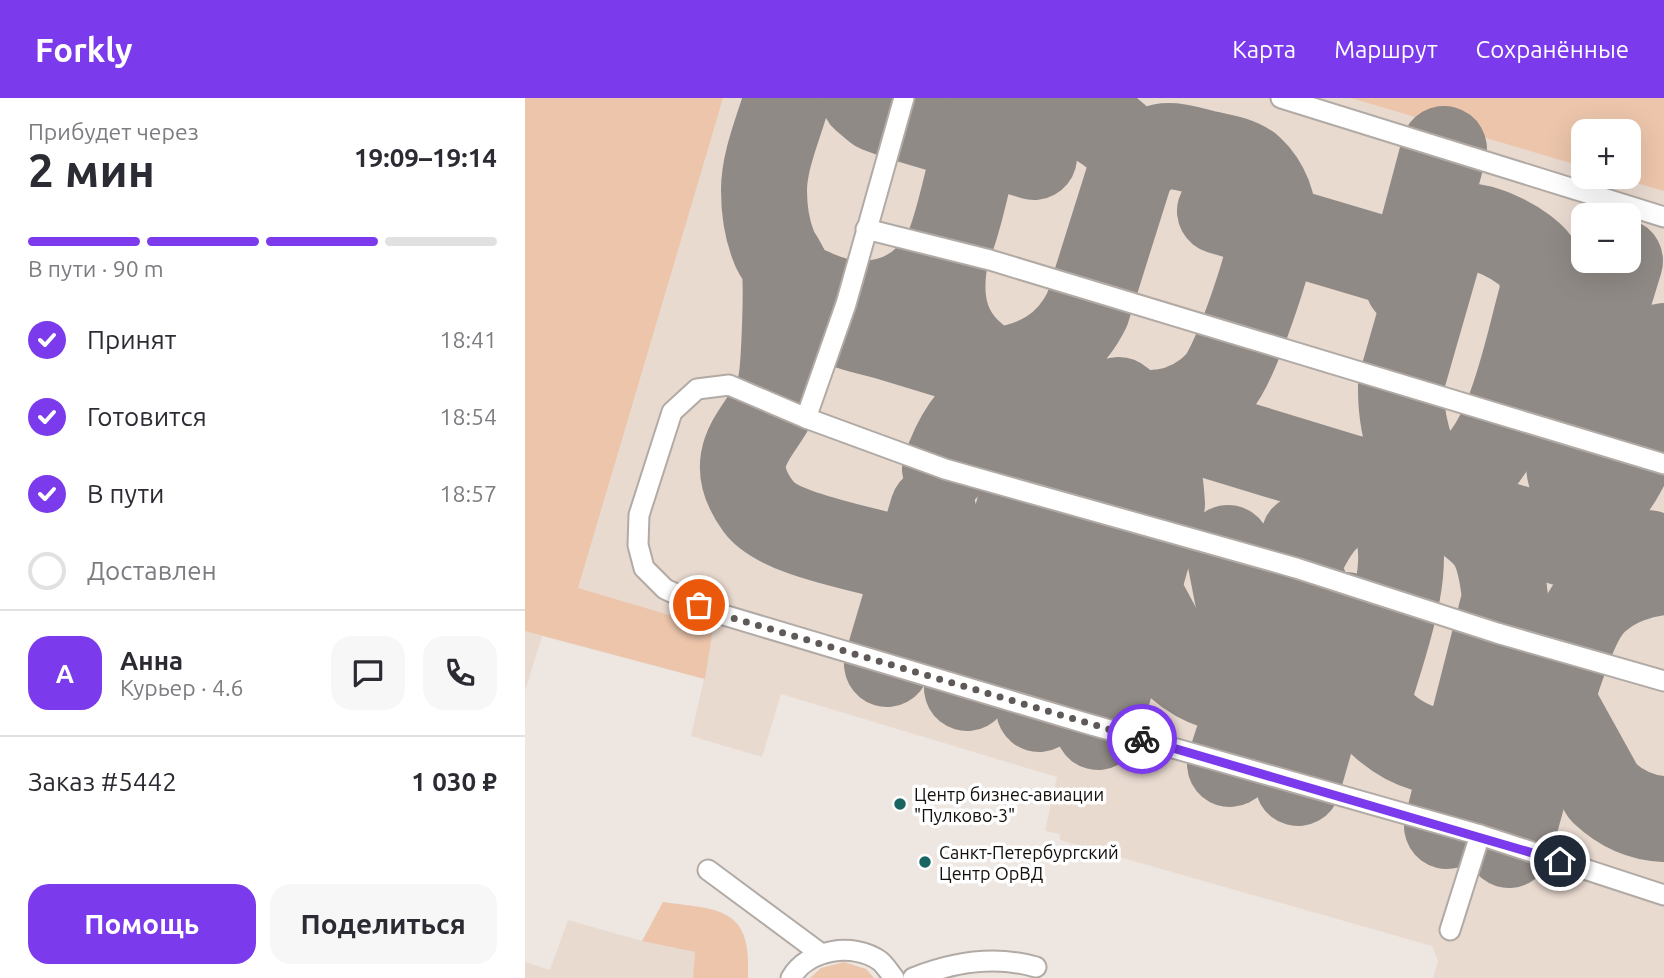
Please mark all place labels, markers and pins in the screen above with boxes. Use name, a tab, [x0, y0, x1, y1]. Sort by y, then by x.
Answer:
pin	[669, 575, 729, 635]
place label: Центр бизнес-авиации "Пулково-3"	[914, 784, 1104, 825]
marker: Центр бизнес-авиации "Пулково-3"	[892, 796, 908, 812]
pin	[1530, 831, 1590, 891]
place label: Санкт-Петербургский Центр ОрВД	[939, 842, 1119, 883]
marker: Санкт-Петербургский Центр ОрВД	[917, 854, 933, 870]

